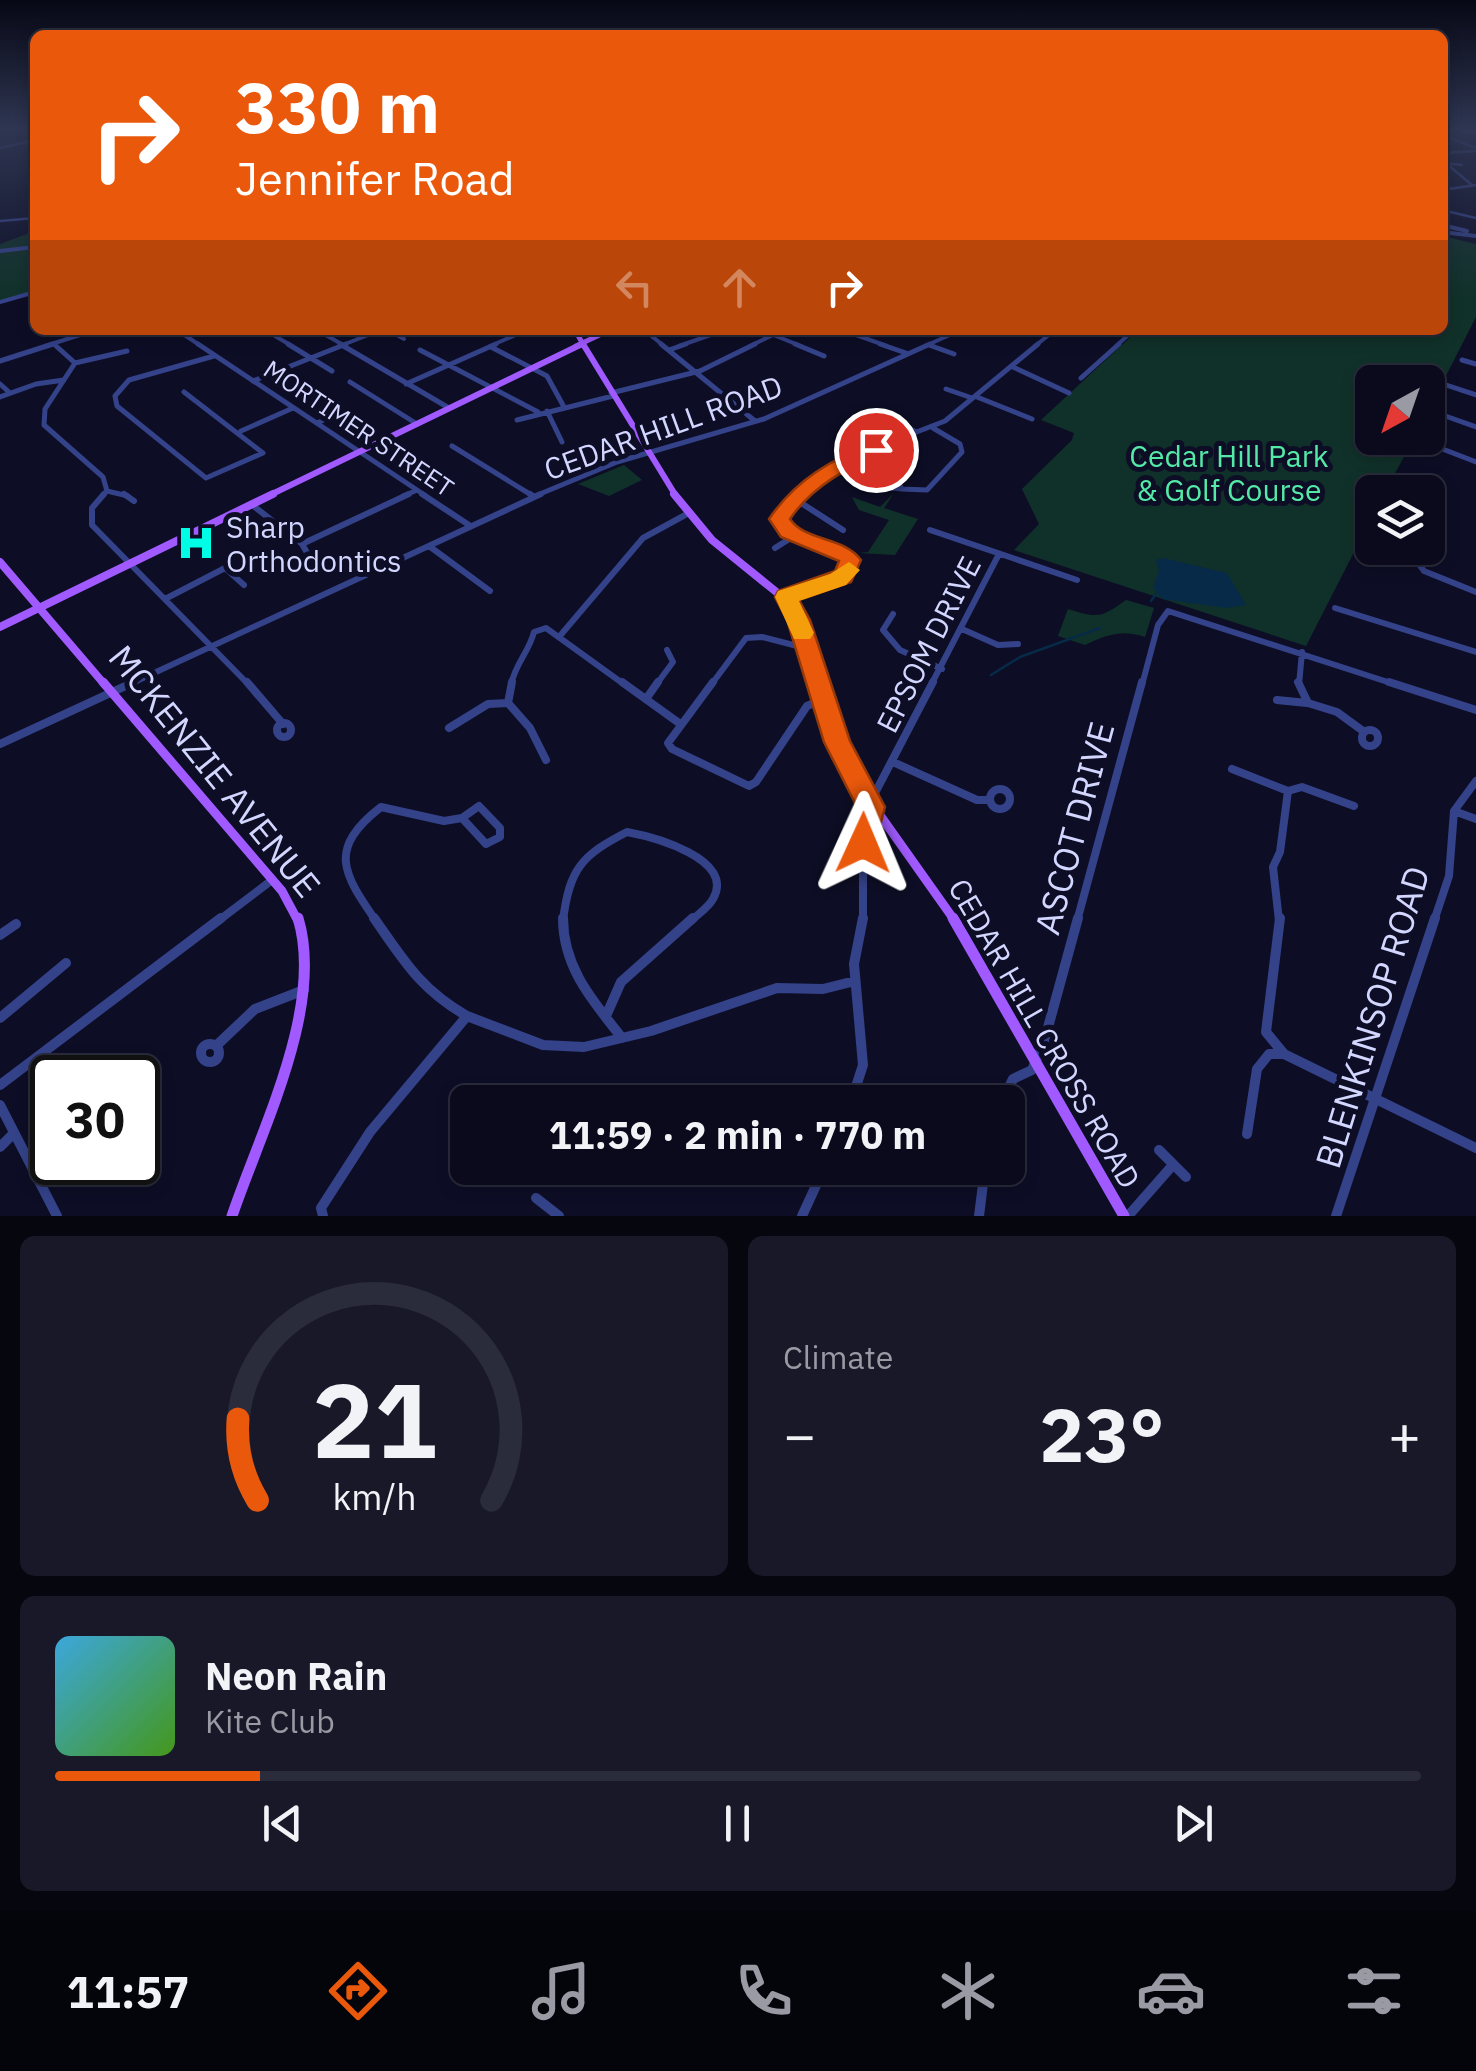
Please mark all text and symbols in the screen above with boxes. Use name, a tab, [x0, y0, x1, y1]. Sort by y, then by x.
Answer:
text: 330 m	[235, 61, 440, 152]
icon: right	[70, 70, 200, 200]
text: Jennifer Road	[235, 149, 515, 207]
icon: left	[607, 260, 662, 315]
icon: ahead	[712, 260, 767, 315]
icon: right	[817, 260, 872, 315]
street label: MORTIMER STREET	[258, 352, 460, 504]
north arrow	[1355, 365, 1445, 455]
map controls	[1355, 365, 1445, 565]
street label: CEDAR HILL ROAD	[538, 366, 788, 488]
pin	[834, 408, 919, 493]
icon: arrive	[849, 423, 904, 478]
park label: Cedar Hill Park & Golf Course	[1129, 436, 1329, 509]
button: layers	[1355, 475, 1445, 565]
place label: Sharp Orthodontics	[226, 507, 402, 580]
hospital icon: Sharp Orthodontics	[175, 522, 217, 564]
street label: EPSOM DRIVE	[867, 549, 989, 739]
street label: MCKENZIE AVENUE	[99, 635, 331, 907]
street label: ASCOT DRIVE	[1024, 717, 1124, 939]
position arrow	[811, 791, 915, 895]
street label: BLENKINSOP ROAD	[1304, 860, 1440, 1174]
street label: CEDAR HILL CROSS ROAD	[940, 871, 1150, 1195]
speed limit sign: 30	[30, 1055, 160, 1185]
text: 11:59 · 2 min · 770 m	[549, 1110, 926, 1159]
text: Climate	[783, 1336, 893, 1378]
text: 21	[312, 1351, 436, 1487]
text: 23°	[1039, 1385, 1165, 1483]
text: −	[783, 1399, 816, 1470]
text: +	[1388, 1399, 1421, 1470]
text: km/h	[332, 1473, 416, 1520]
text: Neon Rain	[205, 1651, 387, 1700]
text: Kite Club	[205, 1700, 335, 1742]
icon: previous	[255, 1796, 310, 1851]
icon: pause	[710, 1796, 765, 1851]
icon: next	[1166, 1796, 1221, 1851]
icon: directions	[323, 1956, 393, 2026]
icon: music	[526, 1956, 596, 2026]
icon: phone	[729, 1956, 799, 2026]
icon: climate	[933, 1956, 1003, 2026]
icon: car	[1136, 1956, 1206, 2026]
icon: filters	[1339, 1956, 1409, 2026]
text: 11:57	[67, 1962, 190, 2020]

